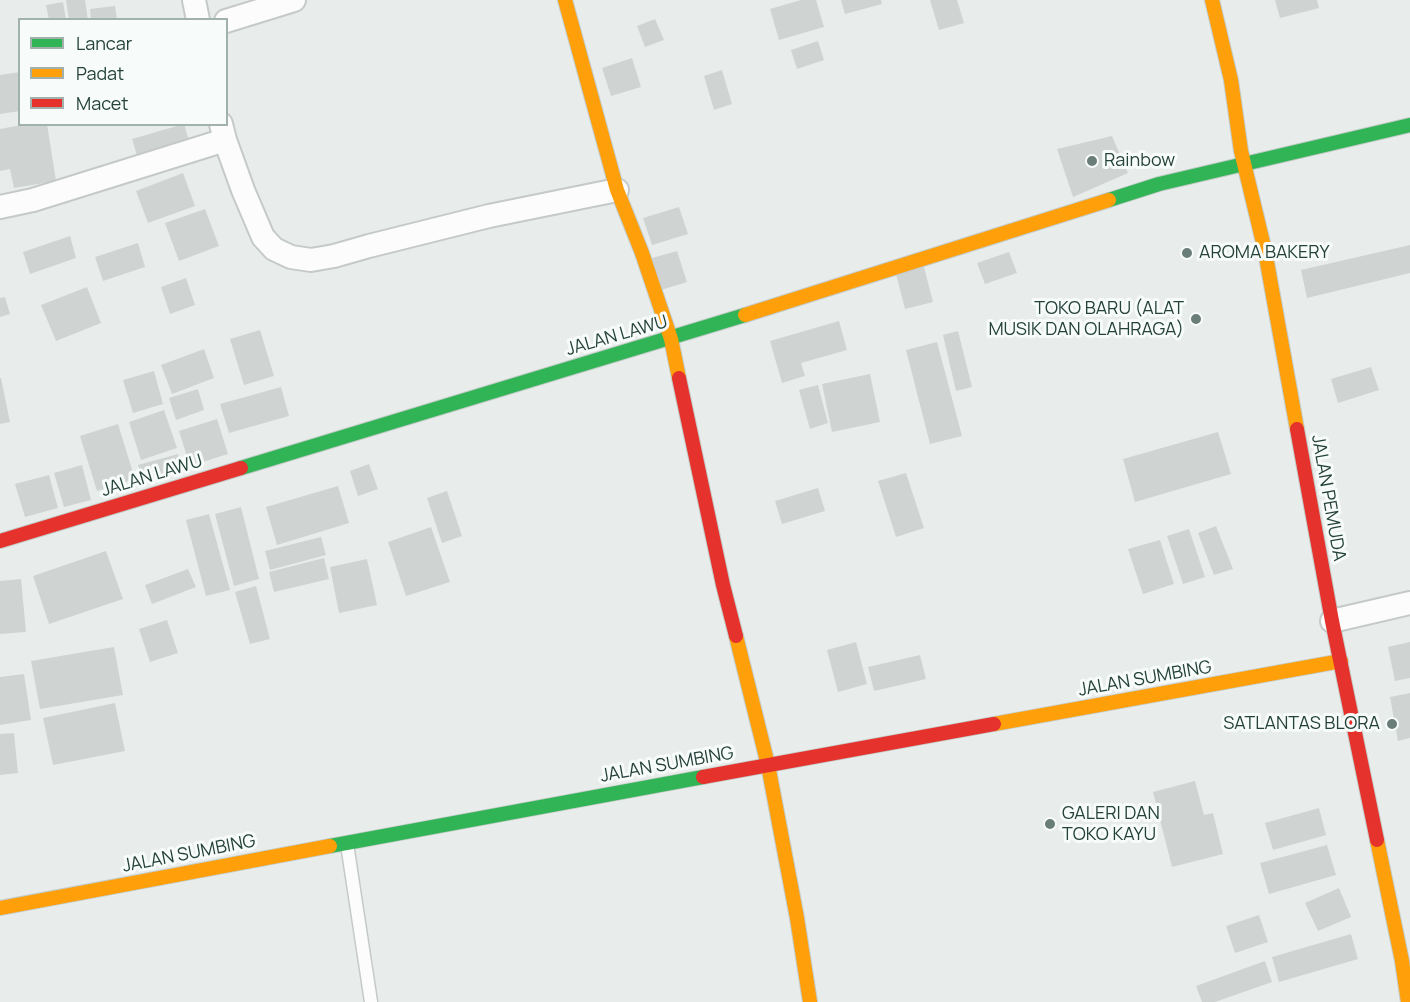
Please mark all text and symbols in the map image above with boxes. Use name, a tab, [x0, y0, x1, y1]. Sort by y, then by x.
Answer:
legend	[18, 18, 228, 126]
text: Lancar	[76, 31, 132, 55]
text: Padat	[76, 61, 124, 85]
text: Macet	[76, 91, 129, 115]
place label: Rainbow	[1104, 150, 1175, 172]
marker: Rainbow	[1085, 154, 1099, 168]
place label: AROMA BAKERY	[1199, 242, 1329, 264]
marker: AROMA BAKERY	[1180, 246, 1194, 260]
place label: TOKO BARU (ALAT MUSIK DAN OLAHRAGA)	[988, 298, 1184, 340]
street label: JALAN LAWU	[564, 311, 670, 361]
marker: TOKO BARU (ALAT MUSIK DAN OLAHRAGA)	[1189, 312, 1203, 326]
street label: JALAN PEMUDA	[1306, 433, 1350, 563]
street label: JALAN LAWU	[99, 450, 205, 502]
street label: JALAN SUMBING	[1077, 657, 1213, 701]
place label: SATLANTAS BLORA	[1223, 713, 1380, 735]
marker: SATLANTAS BLORA	[1385, 717, 1399, 731]
street label: JALAN SUMBING	[599, 743, 735, 787]
place label: GALERI DAN TOKO KAYU	[1062, 803, 1160, 846]
marker: GALERI DAN TOKO KAYU	[1043, 817, 1057, 831]
street label: JALAN SUMBING	[121, 831, 257, 877]

